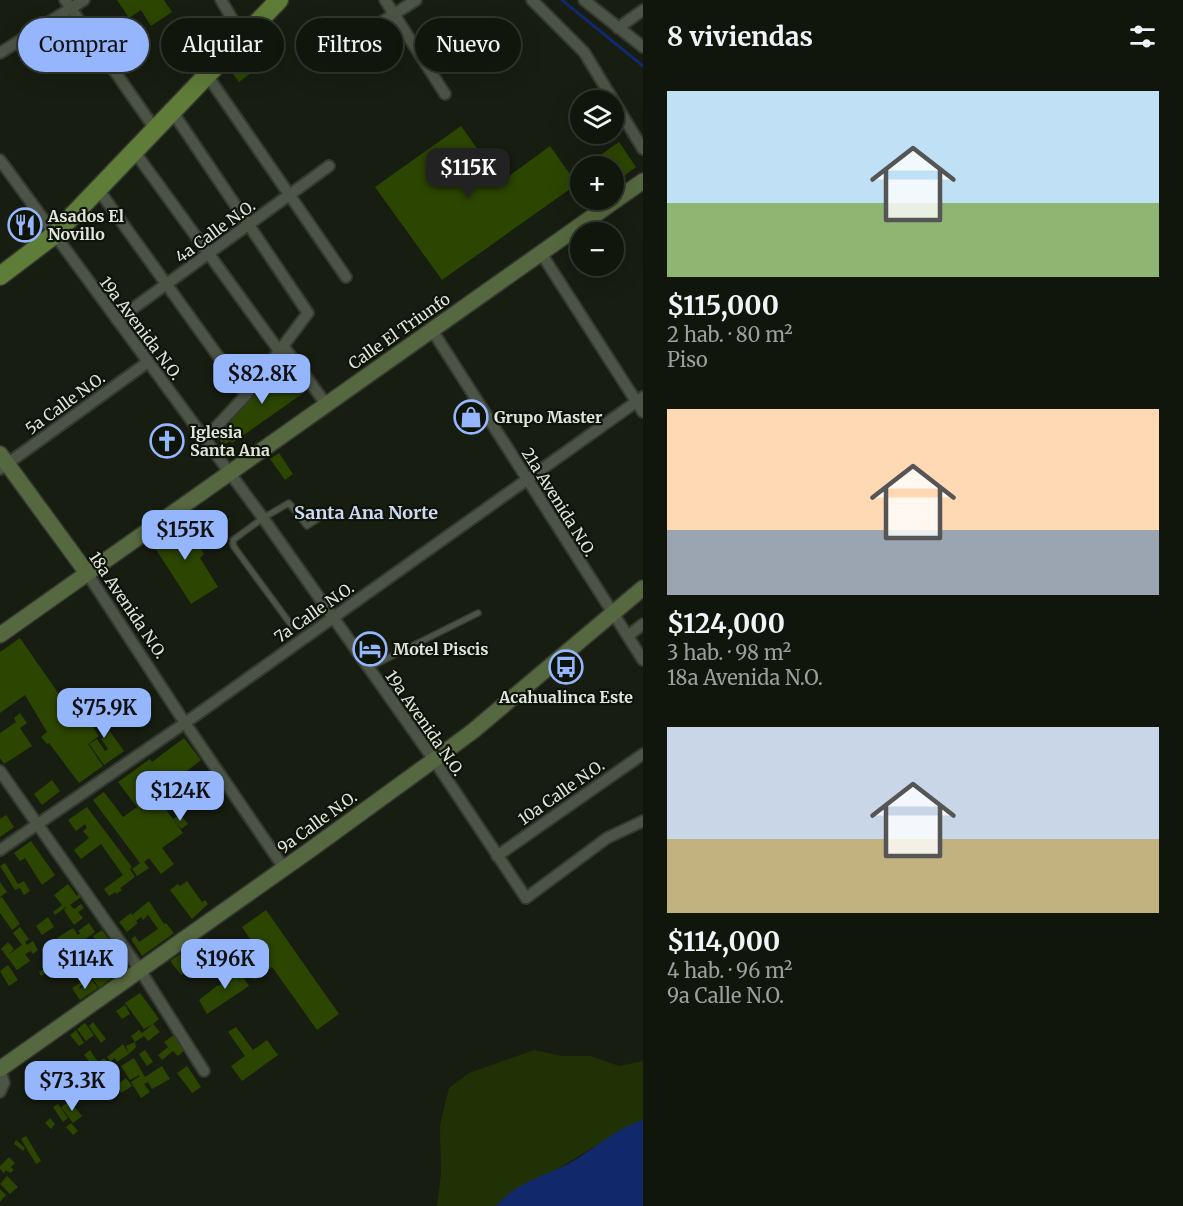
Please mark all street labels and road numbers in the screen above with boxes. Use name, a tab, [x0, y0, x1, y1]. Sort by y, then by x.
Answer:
street label: 4a Calle N.O.	[171, 195, 259, 267]
street label: 19a Avenida N.O.	[96, 272, 186, 384]
street label: Calle El Triunfo	[344, 289, 454, 373]
street label: 5a Calle N.O.	[21, 368, 109, 438]
street label: 21a Avenida N.O.	[518, 444, 600, 560]
street label: 18a Avenida N.O.	[85, 548, 171, 662]
street label: 7a Calle N.O.	[270, 577, 358, 647]
street label: 19a Avenida N.O.	[381, 666, 469, 780]
street label: 10a Calle N.O.	[514, 755, 608, 829]
street label: 9a Calle N.O.	[273, 786, 361, 858]

